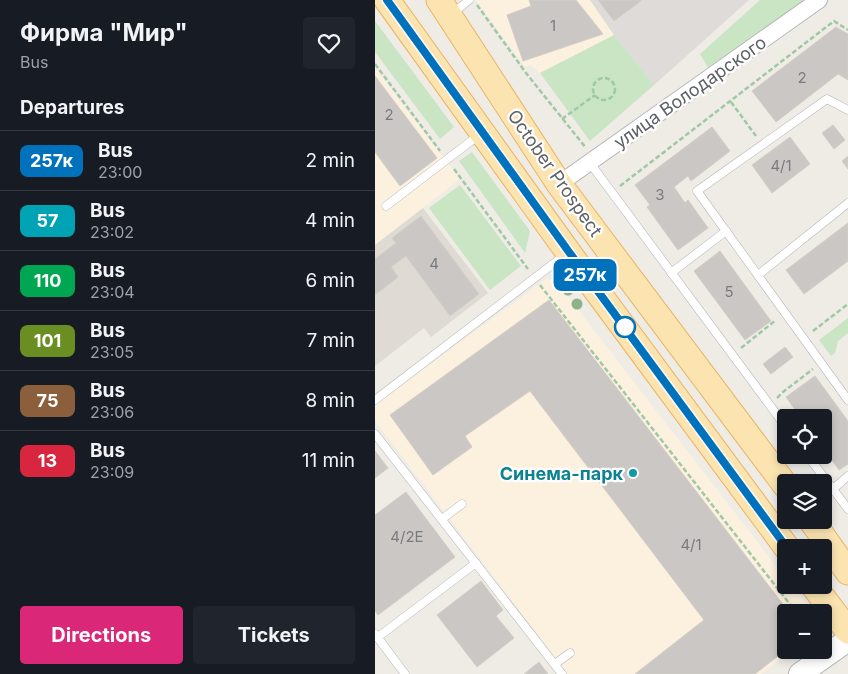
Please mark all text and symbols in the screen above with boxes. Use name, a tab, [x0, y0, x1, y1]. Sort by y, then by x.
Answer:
house number: 1	[550, 16, 556, 35]
button: heart	[303, 17, 355, 69]
text: Фирма "Мир"	[20, 18, 188, 47]
street label: улица Володарского	[610, 31, 770, 153]
text: Bus	[20, 52, 48, 72]
house number: 2	[797, 68, 807, 87]
text: Departures	[20, 96, 124, 119]
house number: 2	[384, 105, 394, 124]
street label: October Prospect	[503, 106, 607, 240]
text: Bus	[98, 139, 133, 162]
text: 2 min	[306, 149, 355, 172]
text: 257к	[30, 150, 73, 171]
house number: 4/1	[770, 156, 792, 175]
text: 23:00	[98, 162, 142, 182]
house number: 3	[655, 185, 665, 204]
text: Bus	[90, 199, 125, 222]
text: 4 min	[305, 209, 355, 232]
text: 57	[37, 210, 58, 231]
text: 23:02	[90, 222, 134, 242]
house number: 4	[429, 254, 439, 273]
text: Bus	[90, 259, 125, 282]
line badge: 257к	[550, 259, 620, 291]
text: 257к	[564, 264, 606, 285]
text: 6 min	[305, 269, 355, 292]
text: 110	[34, 270, 61, 291]
text: 23:04	[90, 282, 135, 302]
house number: 5	[724, 282, 734, 301]
unlabelled marker	[614, 316, 636, 338]
text: Bus	[90, 319, 125, 342]
text: 7 min	[306, 329, 355, 352]
text: 101	[34, 330, 61, 351]
text: 23:05	[90, 342, 134, 362]
text: Bus	[90, 379, 125, 402]
text: 8 min	[305, 389, 355, 412]
text: 75	[37, 390, 58, 411]
text: 23:06	[90, 402, 134, 422]
map controls	[777, 409, 832, 659]
button: locate	[777, 409, 832, 464]
text: Bus	[90, 439, 125, 462]
text: 11 min	[302, 449, 355, 472]
text: 13	[38, 450, 57, 471]
text: 23:09	[90, 462, 134, 482]
place label: Синема-парк	[500, 463, 623, 484]
marker: Синема-парк	[627, 467, 639, 479]
button: layers	[777, 474, 832, 529]
house number: 4/2Е	[390, 527, 424, 546]
house number: 4/1	[680, 535, 702, 554]
button: +	[777, 539, 832, 594]
button: −	[777, 604, 832, 659]
button: Directions	[20, 606, 183, 664]
button: Tickets	[193, 606, 355, 664]

